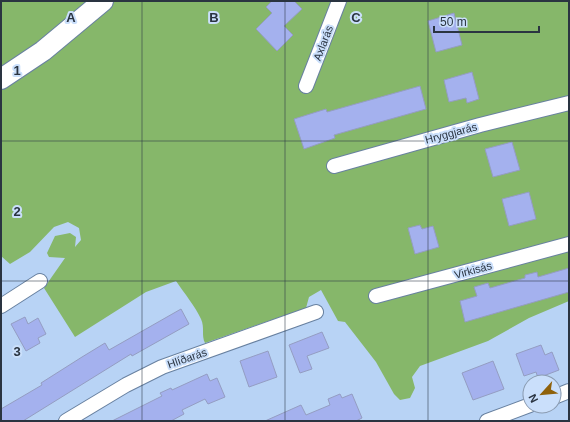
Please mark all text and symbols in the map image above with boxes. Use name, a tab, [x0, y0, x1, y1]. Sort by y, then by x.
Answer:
scale bar	[434, 8, 539, 34]
text: A	[66, 10, 76, 25]
text: B	[209, 10, 219, 25]
text: C	[351, 10, 361, 25]
text: 50 m	[440, 15, 467, 29]
street label: Axlarás	[311, 23, 335, 62]
text: 1	[13, 63, 21, 78]
street label: Hryggjarás	[424, 120, 479, 146]
text: 2	[13, 204, 21, 219]
street label: Virkisás	[453, 259, 494, 281]
text: 3	[13, 344, 21, 359]
street label: Hlíðarás	[166, 345, 209, 370]
north arrow	[522, 374, 562, 414]
text: N	[526, 392, 540, 405]

